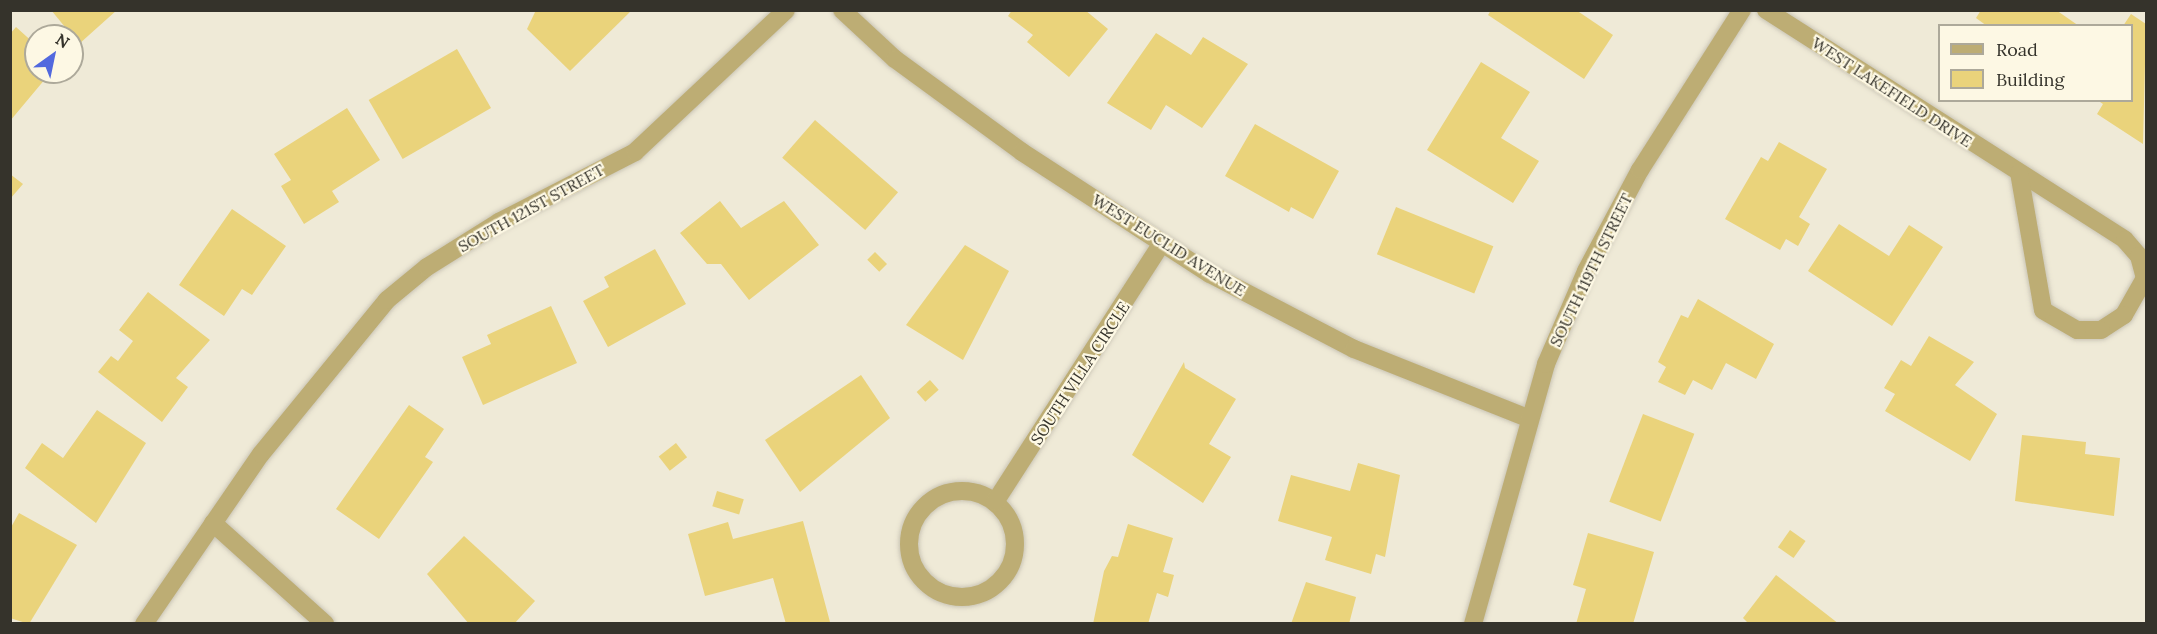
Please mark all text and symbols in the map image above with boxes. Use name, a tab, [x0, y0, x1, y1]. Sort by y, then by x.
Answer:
north arrow	[24, 24, 84, 84]
legend	[1938, 24, 2133, 102]
text: N	[52, 29, 73, 52]
street label: WEST LAKEFIELD DRIVE	[1808, 33, 1976, 151]
text: Road	[1996, 38, 2038, 61]
text: Building	[1996, 68, 2064, 91]
street label: SOUTH 121ST STREET	[455, 160, 607, 256]
street label: WEST EUCLID AVENUE	[1089, 190, 1249, 300]
street label: SOUTH 119TH STREET	[1546, 190, 1636, 350]
street label: SOUTH VILLA CIRCLE	[1027, 298, 1133, 448]

